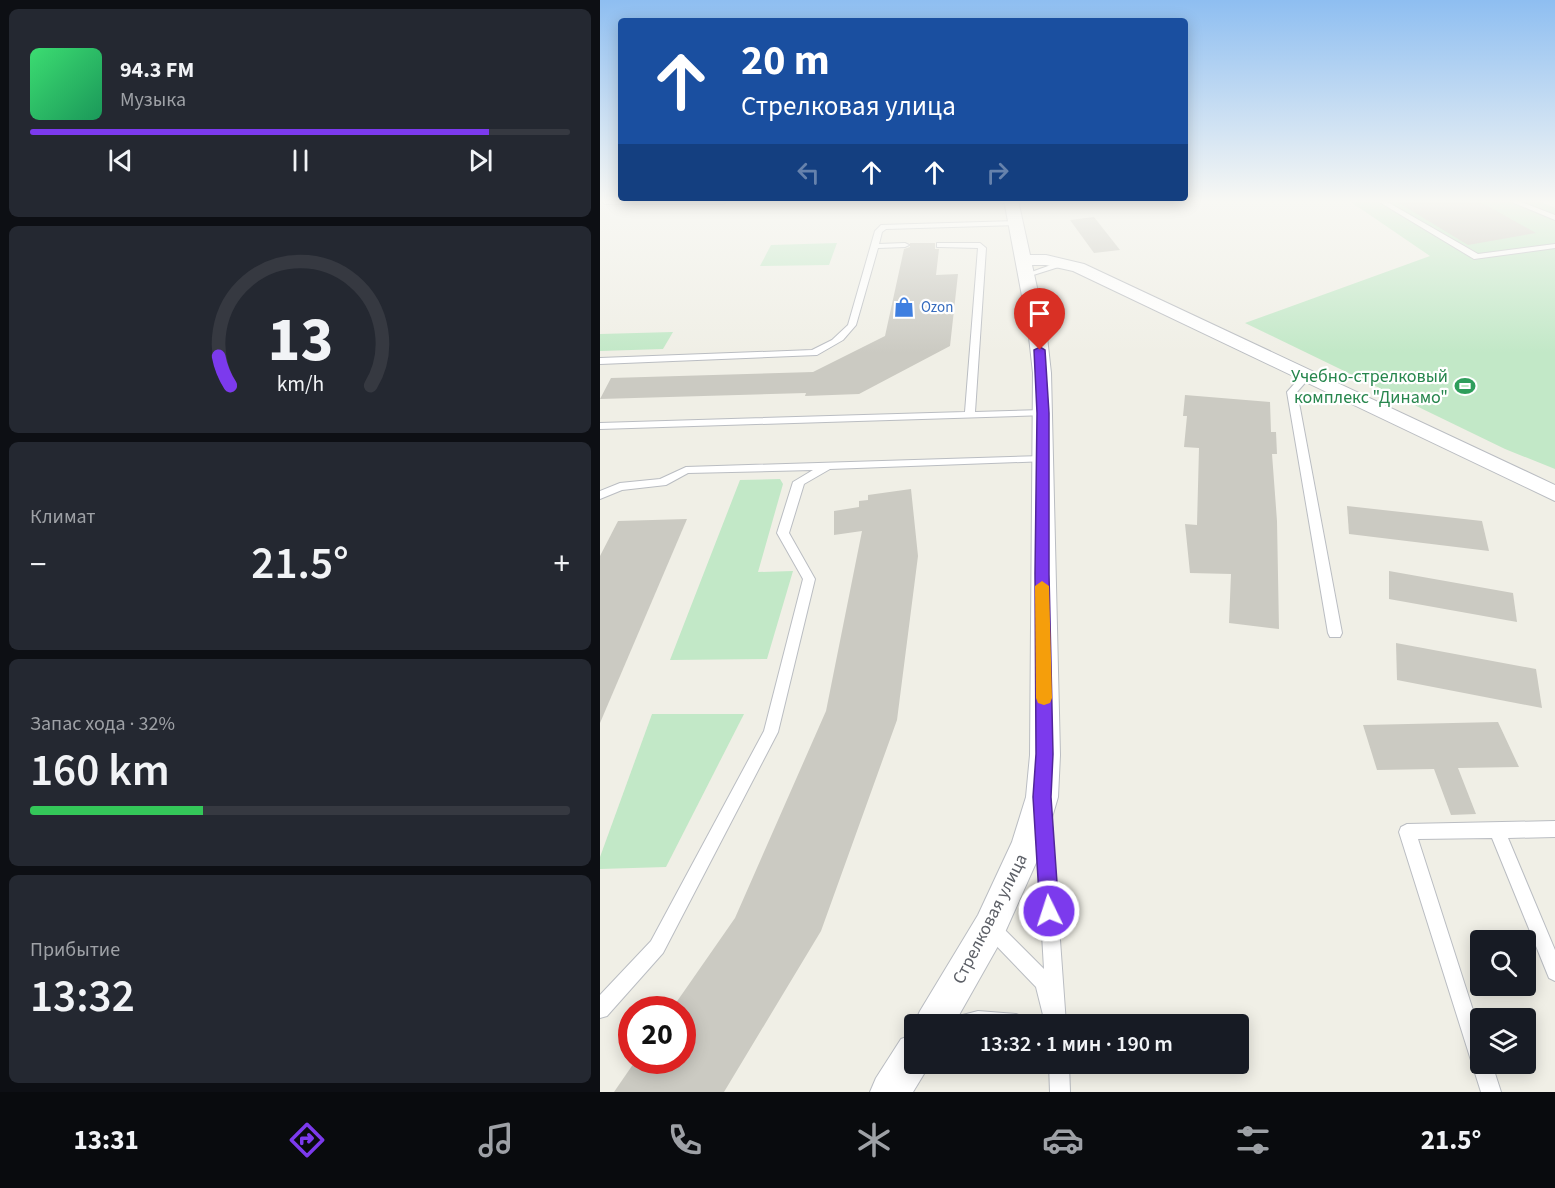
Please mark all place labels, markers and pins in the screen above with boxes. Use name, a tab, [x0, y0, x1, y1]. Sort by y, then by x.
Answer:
pin	[1014, 288, 1065, 350]
shop icon: Ozon	[892, 295, 916, 319]
place label: Ozon	[921, 297, 953, 318]
place label: Учебно-стрелковый комплекс "Динамо"	[1291, 364, 1448, 410]
sports icon: Учебно-стрелковый комплекс "Динамо"	[1453, 374, 1477, 398]

